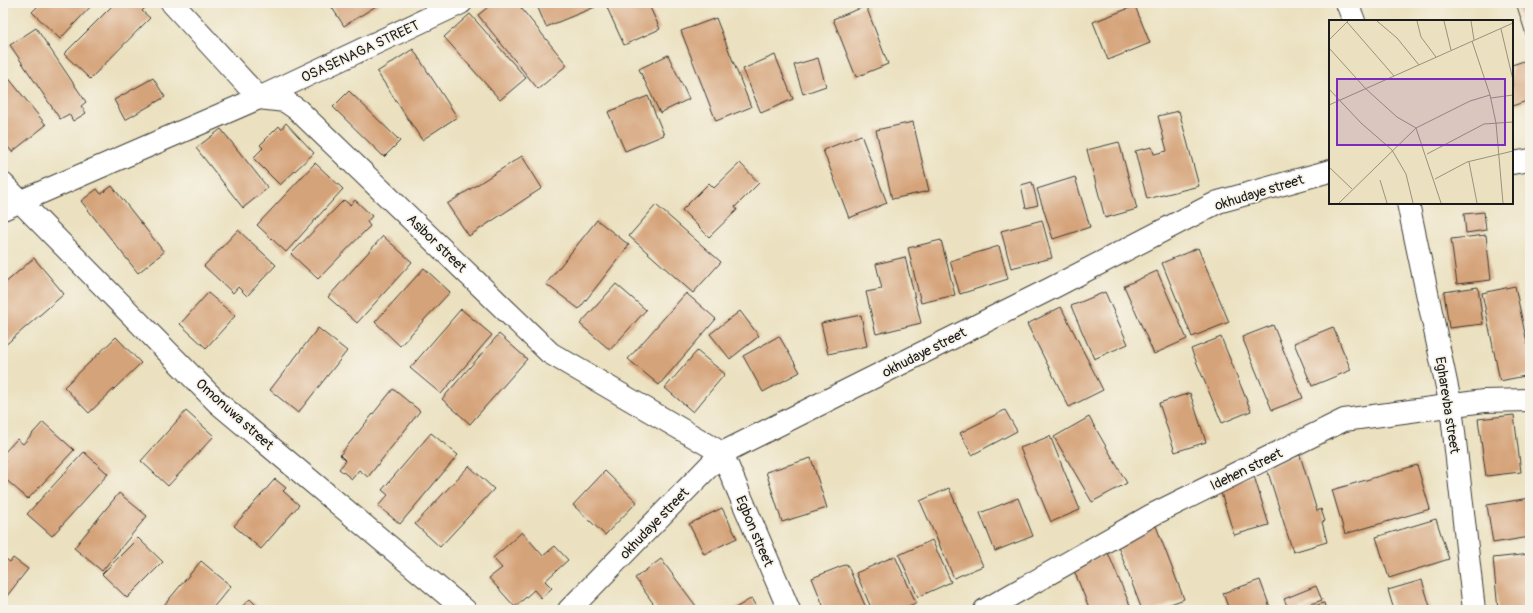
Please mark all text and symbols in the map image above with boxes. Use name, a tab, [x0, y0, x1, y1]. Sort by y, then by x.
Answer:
street label: OSASENAGA STREET	[299, 17, 422, 86]
inset map	[1329, 20, 1513, 204]
street label: okhudaye street	[1213, 171, 1306, 214]
street label: Asibor street	[403, 211, 470, 276]
street label: okhudaye street	[879, 324, 969, 381]
street label: Egharevba street	[1431, 355, 1464, 455]
street label: Omonuwa street	[192, 375, 277, 454]
street label: Idehen street	[1207, 445, 1285, 494]
street label: okhudaye street	[616, 484, 693, 562]
street label: Egbon street	[732, 493, 777, 570]

